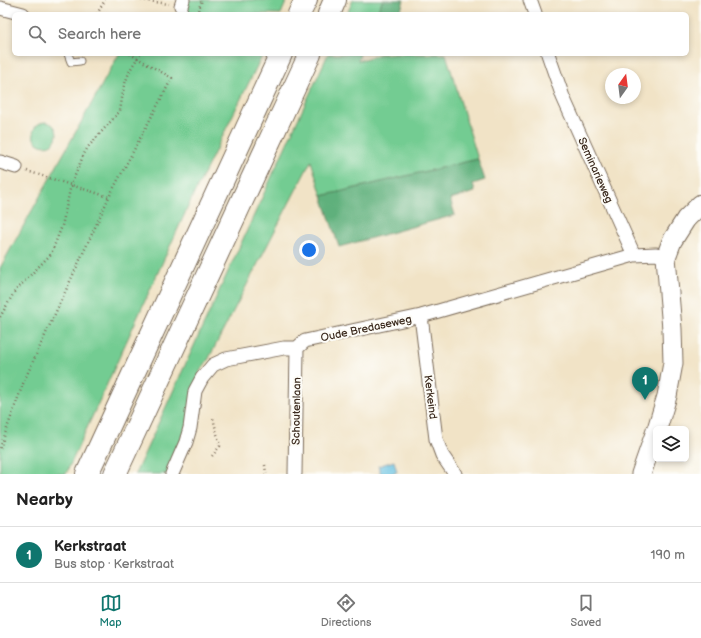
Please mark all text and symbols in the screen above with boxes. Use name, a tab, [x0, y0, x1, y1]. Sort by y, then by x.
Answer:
search box	[12, 12, 689, 56]
icon: search	[26, 23, 48, 45]
text: Search here	[58, 25, 141, 44]
north arrow	[605, 68, 641, 104]
street label: Seminarieweg	[575, 135, 616, 205]
your location	[299, 240, 319, 260]
street label: Oude Bredaseweg	[319, 312, 413, 344]
pin: 1	[632, 367, 658, 400]
street label: Kerkeind	[421, 374, 440, 420]
street label: Schoutenlaan	[289, 377, 304, 445]
map controls	[653, 426, 689, 462]
button: layers	[653, 426, 689, 462]
text: Nearby	[16, 490, 73, 510]
text: Kerkstraat	[54, 537, 126, 556]
text: 1	[26, 547, 32, 563]
text: 190 m	[651, 547, 685, 563]
text: Bus stop · Kerkstraat	[54, 556, 174, 572]
tab: Map	[100, 592, 122, 629]
tab: Directions	[321, 592, 371, 629]
tab: Saved	[571, 592, 601, 629]

